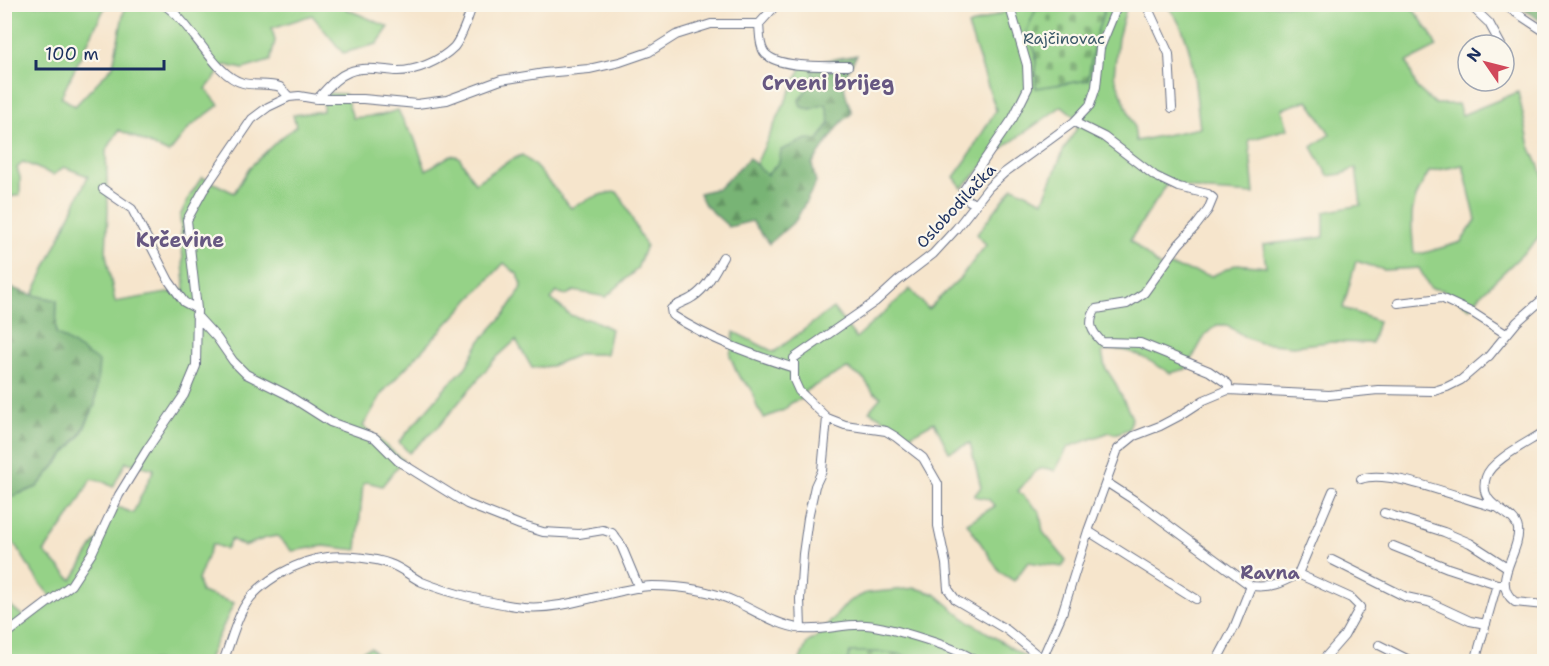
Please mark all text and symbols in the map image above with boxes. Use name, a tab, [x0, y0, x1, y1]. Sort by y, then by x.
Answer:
park label: Rajčinovac	[1023, 28, 1105, 49]
scale bar	[36, 33, 164, 71]
north arrow	[1456, 33, 1516, 93]
text: 100 m	[45, 42, 99, 66]
text: N	[1462, 43, 1486, 66]
district label: Crveni brijeg	[762, 70, 894, 96]
street label: Oslobodilačka	[912, 159, 1000, 253]
district label: Krčevine	[136, 227, 224, 253]
district label: Ravna	[1240, 561, 1300, 585]

